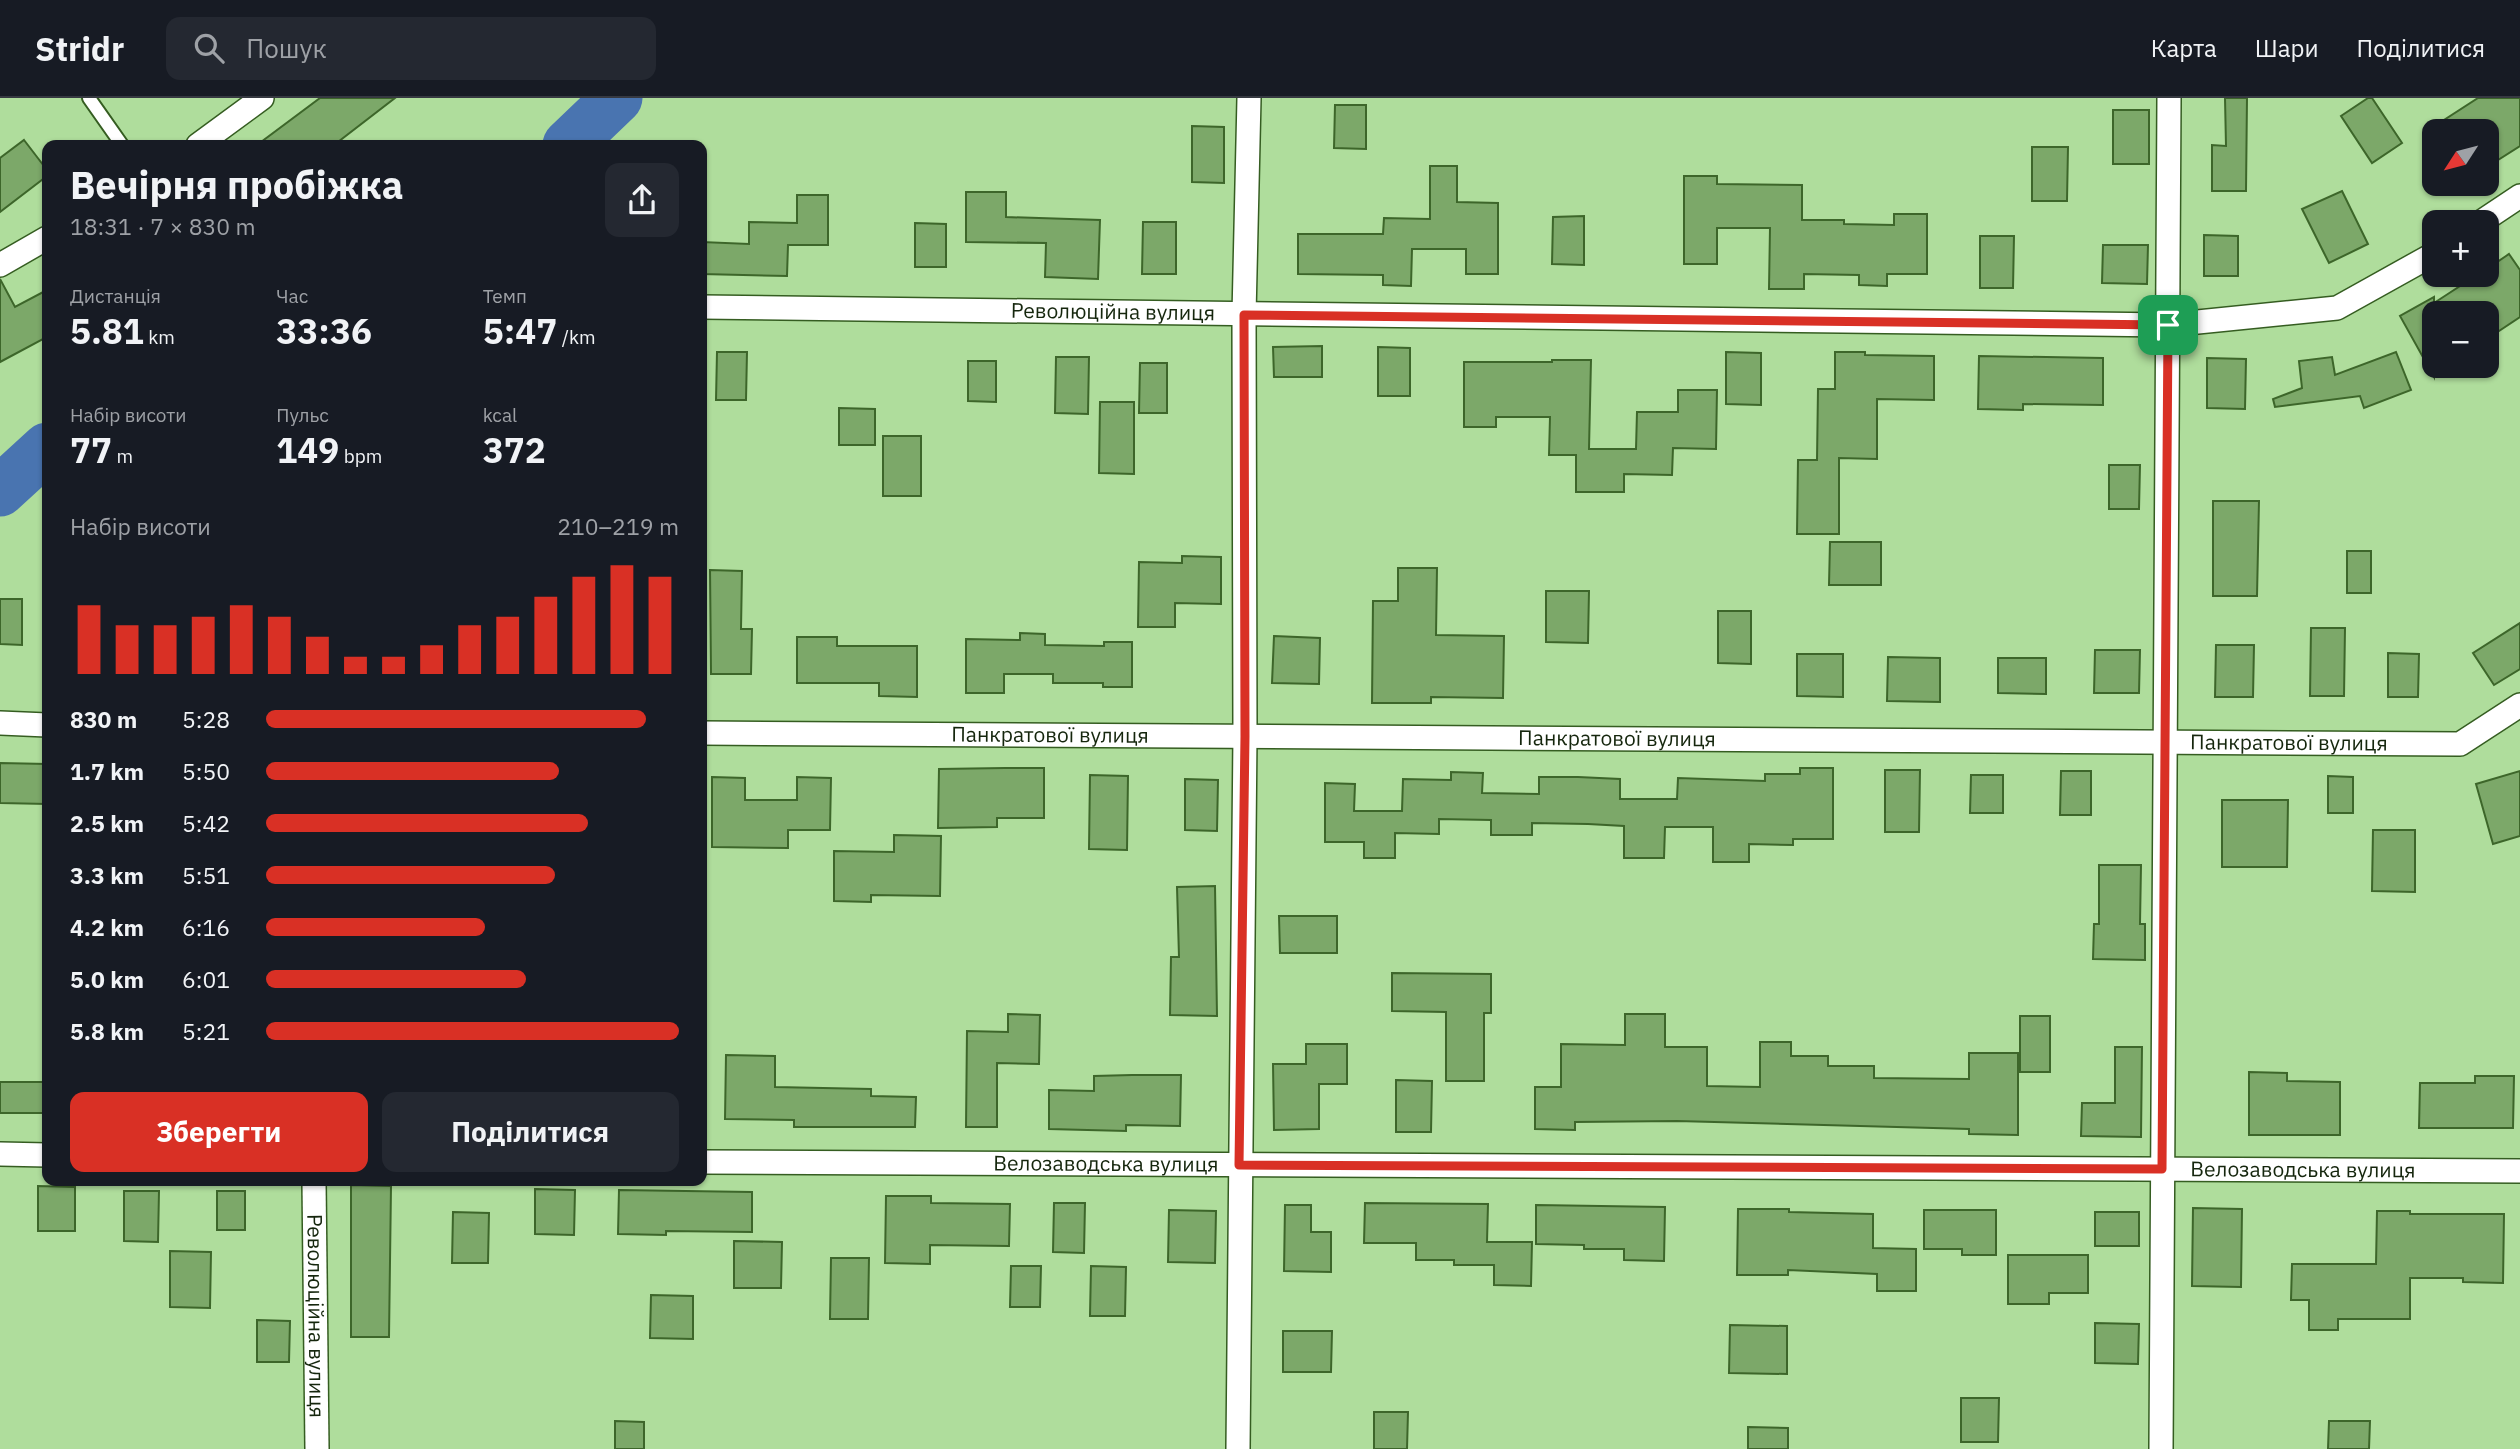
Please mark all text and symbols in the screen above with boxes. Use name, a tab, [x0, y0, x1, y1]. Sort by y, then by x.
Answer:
search box	[166, 17, 656, 80]
text: Stridr	[35, 27, 124, 70]
icon: search	[190, 29, 228, 67]
text: Пошук	[246, 31, 327, 65]
text: Карта	[2151, 32, 2217, 64]
text: Шари	[2255, 32, 2319, 64]
text: Поділитися	[2357, 32, 2485, 64]
north arrow	[2422, 119, 2499, 196]
map controls	[2422, 119, 2499, 378]
text: Вечірня пробіжка	[70, 160, 403, 209]
button: share	[605, 163, 679, 237]
button: +	[2422, 210, 2499, 287]
text: 18:31 · 7 × 830 m	[70, 211, 256, 241]
text: Дистанція	[70, 284, 161, 308]
text: Час	[276, 284, 308, 308]
text: Темп	[483, 284, 527, 308]
pin	[2138, 295, 2198, 355]
street label: Революційна вулиця	[1011, 296, 1215, 326]
button: −	[2422, 301, 2499, 378]
icon: arrive	[2149, 306, 2187, 344]
text: 5.81	[70, 308, 144, 354]
text: 33:36	[276, 308, 372, 354]
text: 5:47	[483, 308, 557, 354]
text: km	[144, 325, 175, 349]
text: /km	[557, 325, 596, 349]
text: Набір висоти	[70, 403, 186, 427]
text: Пульс	[276, 403, 329, 427]
text: kcal	[483, 403, 517, 427]
text: 77	[70, 427, 112, 473]
text: 149	[276, 427, 339, 473]
text: 372	[483, 427, 546, 473]
text: m	[112, 444, 133, 468]
text: bpm	[339, 444, 382, 468]
text: Набір висоти	[70, 511, 211, 541]
text: 210–219 m	[557, 511, 679, 541]
text: 830 m	[70, 704, 137, 734]
text: 5:28	[182, 704, 230, 734]
street label: Панкратової вулиця	[951, 720, 1149, 749]
street label: Панкратової вулиця	[1518, 723, 1716, 752]
street label: Панкратової вулиця	[2190, 727, 2388, 757]
text: 1.7 km	[70, 756, 144, 786]
text: 5:50	[182, 756, 230, 786]
text: 2.5 km	[70, 808, 144, 838]
text: 5:42	[182, 808, 230, 838]
text: 3.3 km	[70, 860, 144, 890]
text: 5:51	[182, 860, 230, 890]
text: 4.2 km	[70, 912, 144, 942]
text: 6:16	[182, 912, 230, 942]
text: 5.0 km	[70, 964, 144, 994]
text: 6:01	[182, 964, 230, 994]
text: 5.8 km	[70, 1016, 144, 1046]
text: 5:21	[182, 1016, 230, 1046]
button: Зберегти	[70, 1092, 368, 1172]
button: Поділитися	[382, 1092, 679, 1172]
street label: Велозаводська вулиця	[993, 1148, 1219, 1178]
street label: Велозаводська вулиця	[2190, 1154, 2416, 1183]
street label: Революційна вулиця	[301, 1214, 332, 1418]

